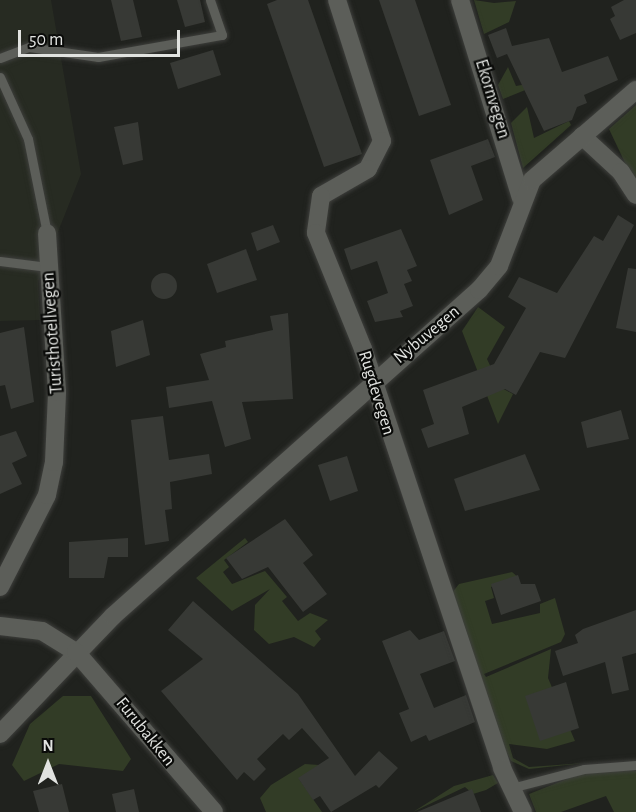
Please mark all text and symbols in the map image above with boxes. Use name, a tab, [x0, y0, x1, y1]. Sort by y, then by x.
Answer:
scale bar	[21, 18, 183, 56]
text: 50 m	[29, 31, 63, 49]
street label: Ekornvegen	[470, 57, 514, 141]
street label: Turisthotellvegen	[38, 272, 68, 394]
street label: Nybuvegen	[390, 301, 464, 369]
street label: Rugdevegen	[353, 348, 399, 438]
street label: Furubakken	[111, 693, 179, 771]
north arrow	[18, 734, 78, 794]
text: N	[42, 738, 54, 754]

